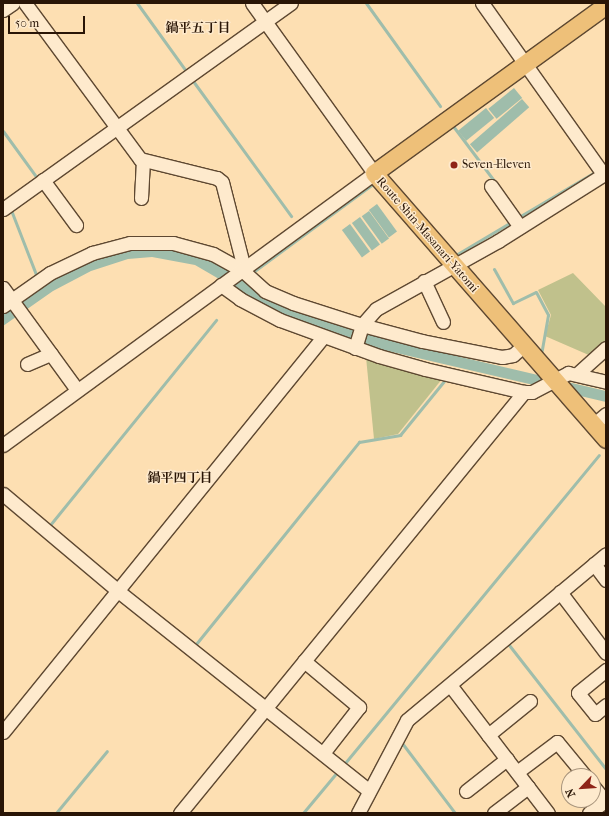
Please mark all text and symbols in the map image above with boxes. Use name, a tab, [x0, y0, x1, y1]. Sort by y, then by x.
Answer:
scale bar	[10, 8, 87, 34]
text: 50 m	[15, 16, 39, 30]
district label: 鍋平五丁目	[166, 20, 230, 36]
place label: Seven-Eleven	[462, 158, 531, 172]
marker: Seven-Eleven	[449, 160, 459, 170]
street label: Route Shin-Masanari-Yatomi	[373, 174, 481, 296]
district label: 鍋平四丁目	[148, 470, 212, 486]
north arrow	[561, 768, 601, 808]
text: N	[563, 786, 578, 799]

